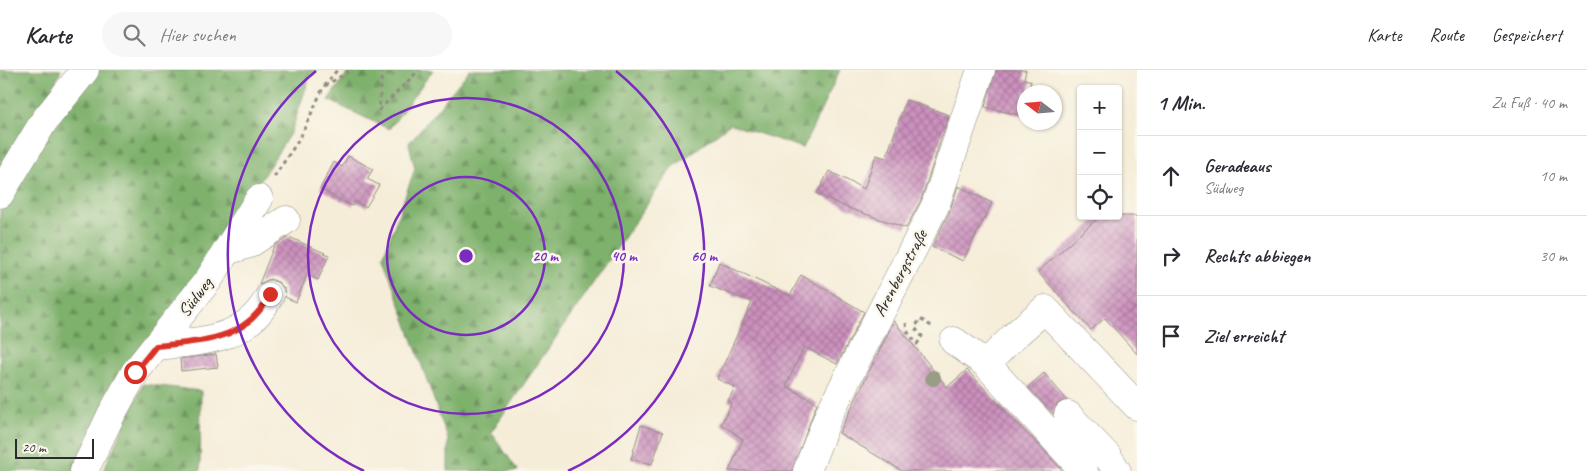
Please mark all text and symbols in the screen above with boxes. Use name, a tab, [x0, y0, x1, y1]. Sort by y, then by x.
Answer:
search box	[102, 12, 452, 57]
text: Karte	[25, 20, 72, 50]
icon: search	[120, 21, 148, 49]
text: Hier suchen	[160, 23, 236, 47]
text: Karte	[1367, 24, 1402, 46]
text: Route	[1430, 24, 1464, 46]
text: Gespeichert	[1492, 24, 1562, 46]
north arrow	[1017, 85, 1062, 130]
map controls	[1077, 85, 1122, 220]
button: +	[1077, 85, 1122, 130]
text: 1 Min.	[1157, 90, 1205, 116]
text: Zu Fuß · 40 m	[1492, 93, 1567, 113]
button: −	[1077, 130, 1122, 175]
text: Geradeaus	[1204, 154, 1271, 178]
icon: ahead	[1157, 162, 1185, 190]
text: 10 m	[1540, 166, 1567, 186]
button: locate	[1077, 175, 1122, 220]
text: Südweg	[1204, 178, 1243, 198]
street label: Arenbergstraße	[868, 225, 933, 320]
icon: right	[1157, 242, 1185, 270]
text: Rechts abbiegen	[1204, 244, 1310, 268]
text: 30 m	[1540, 246, 1567, 266]
centre of rings	[457, 247, 475, 265]
text: 20 m	[532, 247, 559, 266]
text: 40 m	[611, 247, 638, 266]
text: 60 m	[691, 247, 718, 266]
street label: Südweg	[173, 272, 218, 321]
route end	[259, 283, 282, 306]
icon: arrive	[1157, 322, 1185, 350]
text: Ziel erreicht	[1204, 324, 1284, 348]
route start	[124, 361, 147, 384]
scale bar	[15, 436, 94, 459]
text: 20 m	[22, 439, 46, 456]

